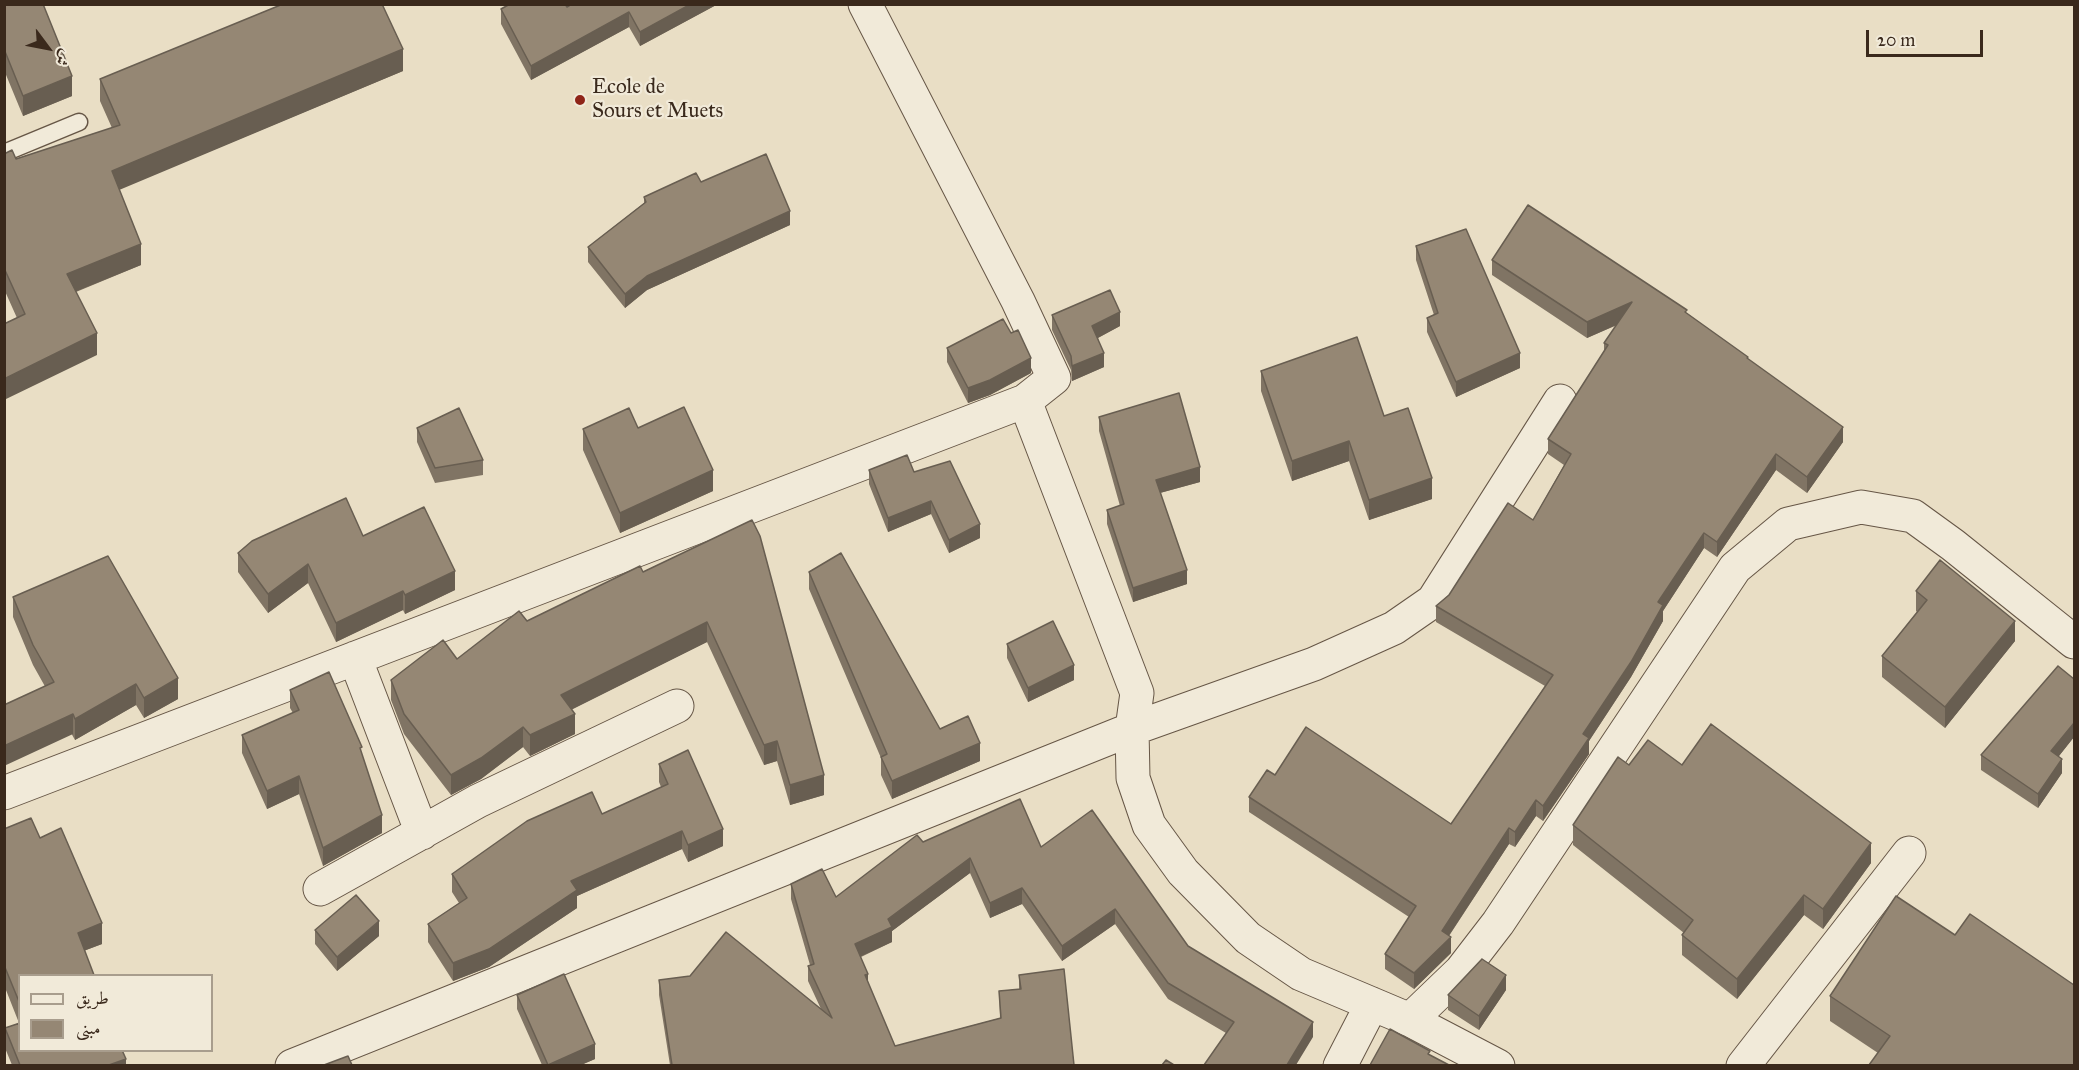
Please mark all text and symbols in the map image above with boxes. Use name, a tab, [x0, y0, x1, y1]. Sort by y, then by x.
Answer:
north arrow	[18, 18, 78, 78]
scale bar	[1869, 18, 1986, 56]
text: 20 m	[1877, 29, 1915, 51]
text: ش	[51, 46, 76, 70]
place label: Ecole de Sours et Muets	[592, 75, 723, 125]
marker: Ecole de Sours et Muets	[573, 93, 587, 107]
legend	[18, 974, 213, 1052]
text: طريق	[76, 987, 109, 1009]
text: مبنى	[76, 1017, 101, 1039]

